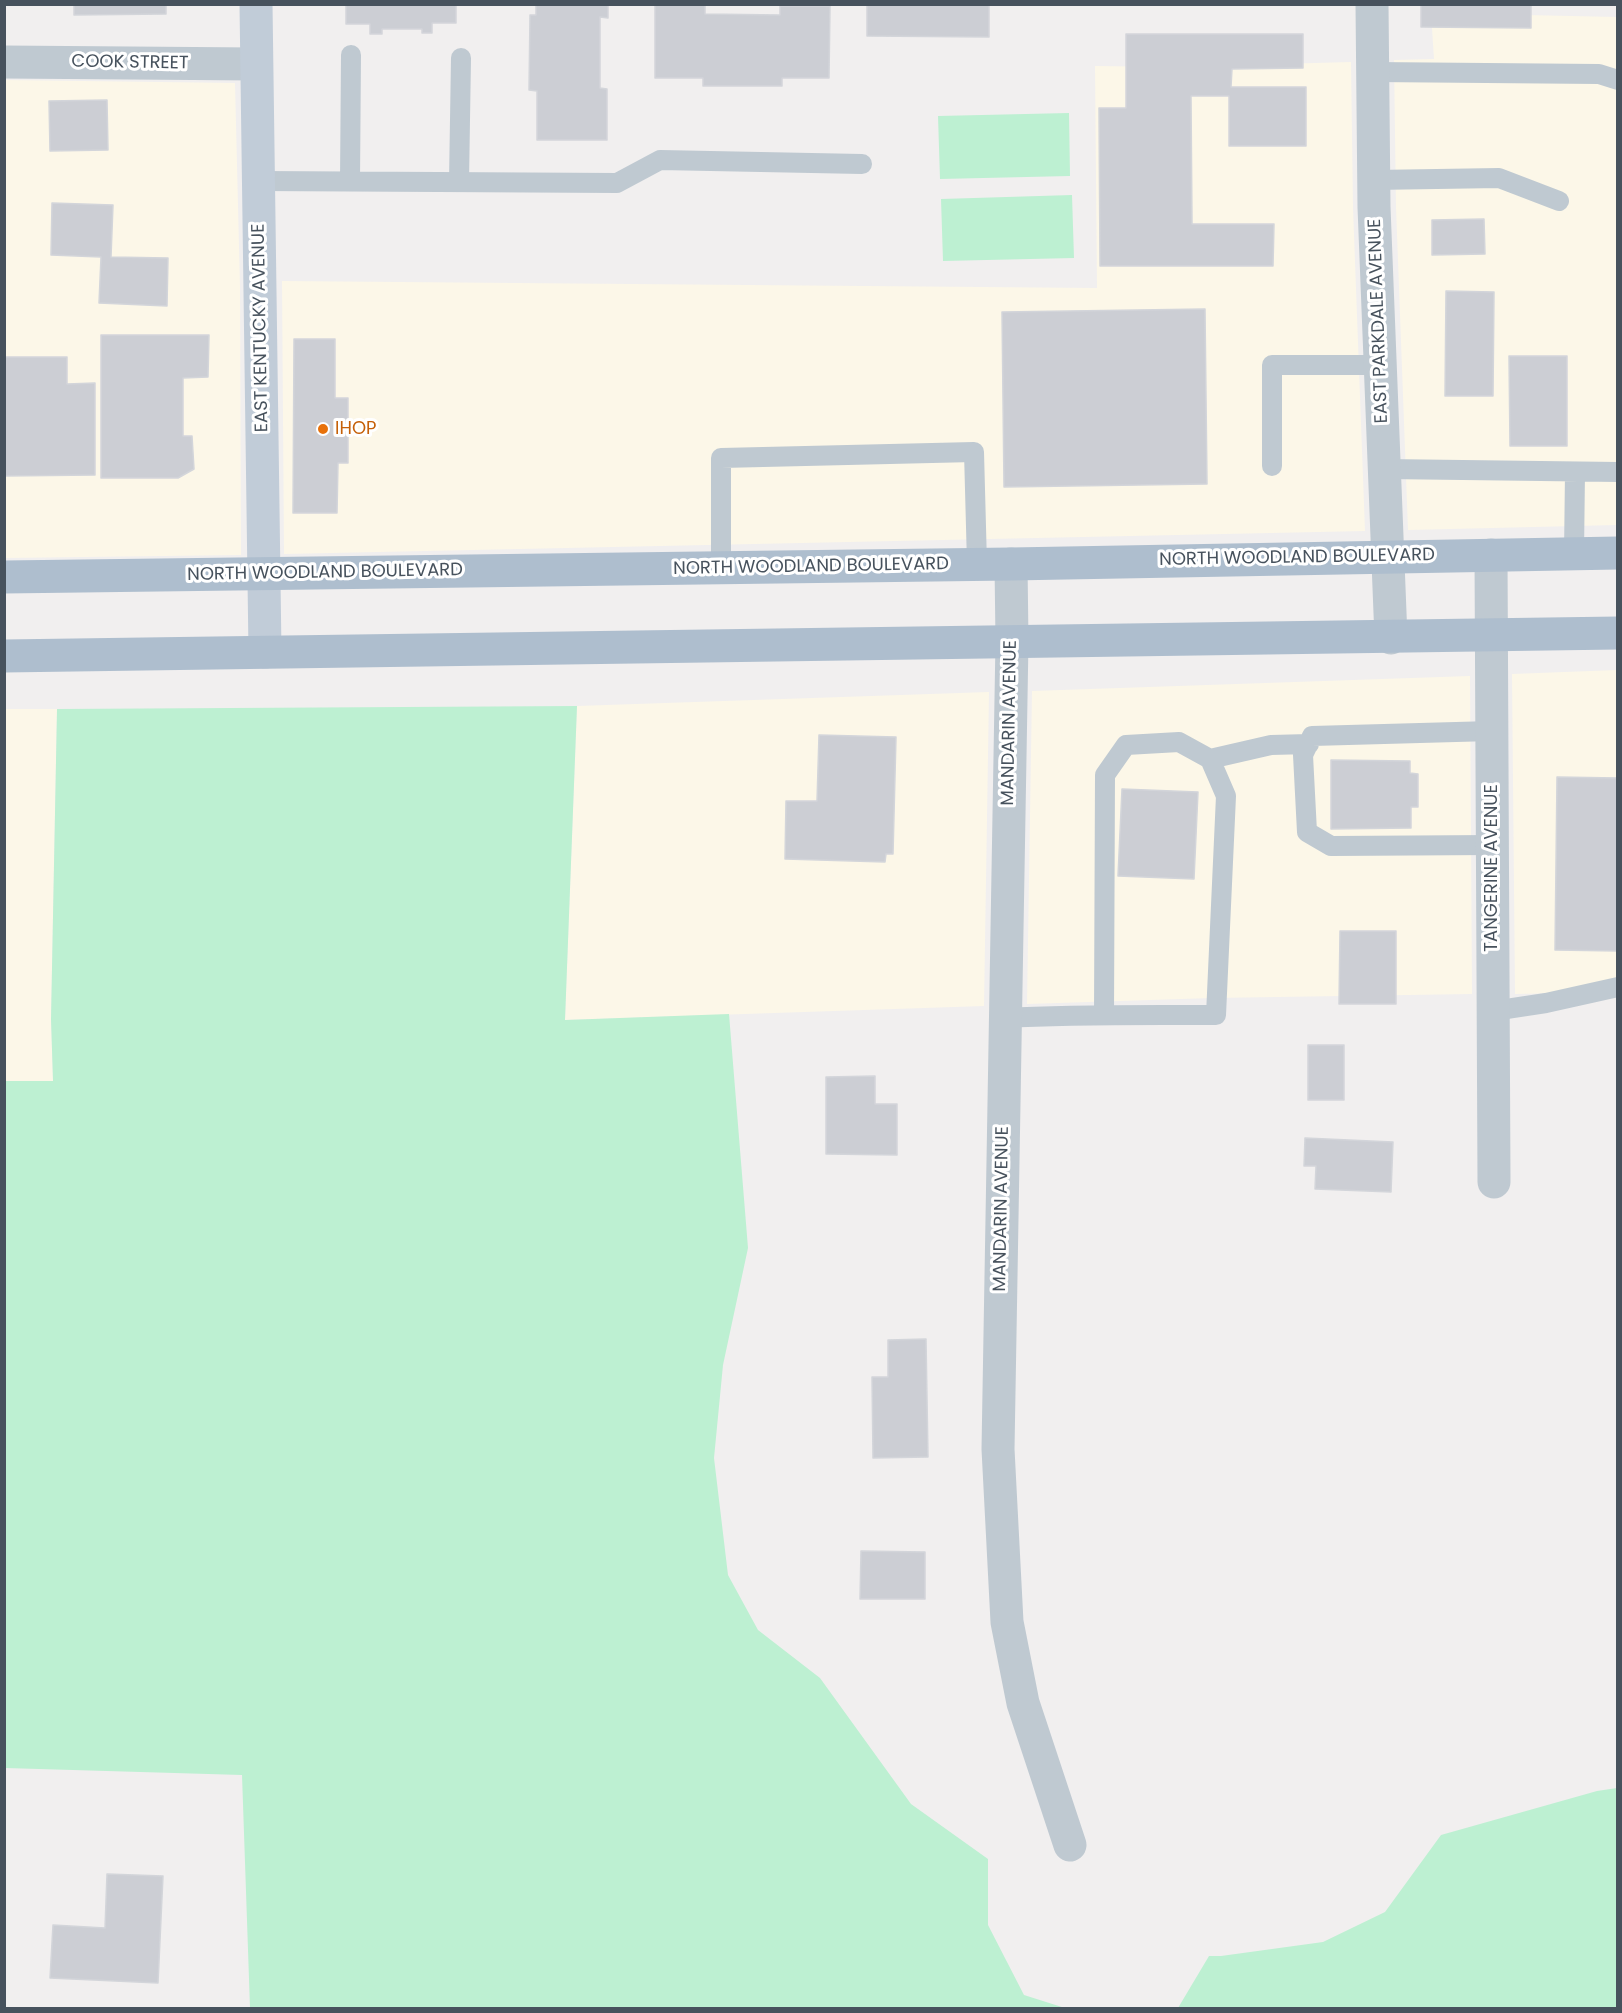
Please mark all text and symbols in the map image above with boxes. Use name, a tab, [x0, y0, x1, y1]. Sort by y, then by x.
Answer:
street label: COOK STREET	[71, 51, 189, 75]
street label: EAST PARKDALE AVENUE	[1365, 218, 1393, 424]
street label: EAST KENTUCKY AVENUE	[248, 224, 274, 432]
place label: IHOP	[335, 418, 376, 440]
marker: IHOP	[316, 422, 330, 436]
street label: NORTH WOODLAND BOULEVARD	[1159, 545, 1435, 571]
street label: NORTH WOODLAND BOULEVARD	[673, 554, 949, 580]
street label: NORTH WOODLAND BOULEVARD	[187, 560, 463, 586]
street label: MANDARIN AVENUE	[998, 640, 1022, 806]
street label: TANGERINE AVENUE	[1481, 784, 1503, 952]
street label: MANDARIN AVENUE	[990, 1126, 1014, 1292]

